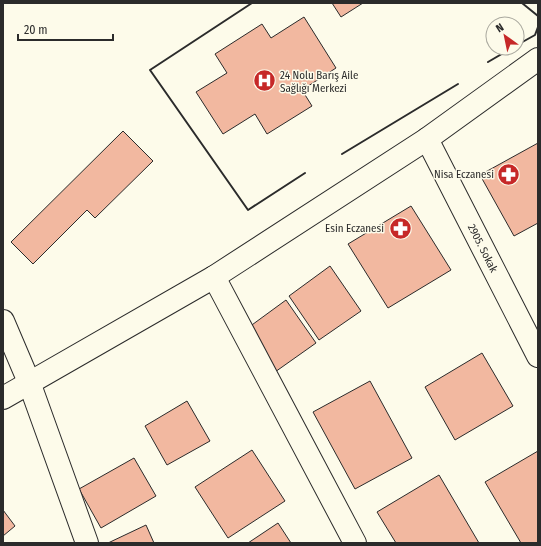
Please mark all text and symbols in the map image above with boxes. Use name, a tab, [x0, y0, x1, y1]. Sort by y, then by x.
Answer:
scale bar	[18, 16, 113, 42]
north arrow	[485, 16, 525, 56]
text: N	[494, 21, 506, 35]
text: 20 m	[24, 23, 48, 37]
hospital icon: 24 Nolu Barış Aile Sağlığı Merkezi	[251, 68, 277, 94]
place label: 24 Nolu Barış Aile Sağlığı Merkezi	[280, 69, 358, 95]
pharmacy icon: Nisa Eczanesi	[496, 161, 522, 187]
place label: Nisa Eczanesi	[434, 168, 494, 181]
pharmacy icon: Esin Eczanesi	[387, 215, 413, 241]
place label: Esin Eczanesi	[325, 222, 384, 235]
street label: 2905. Sokak	[465, 222, 501, 275]

